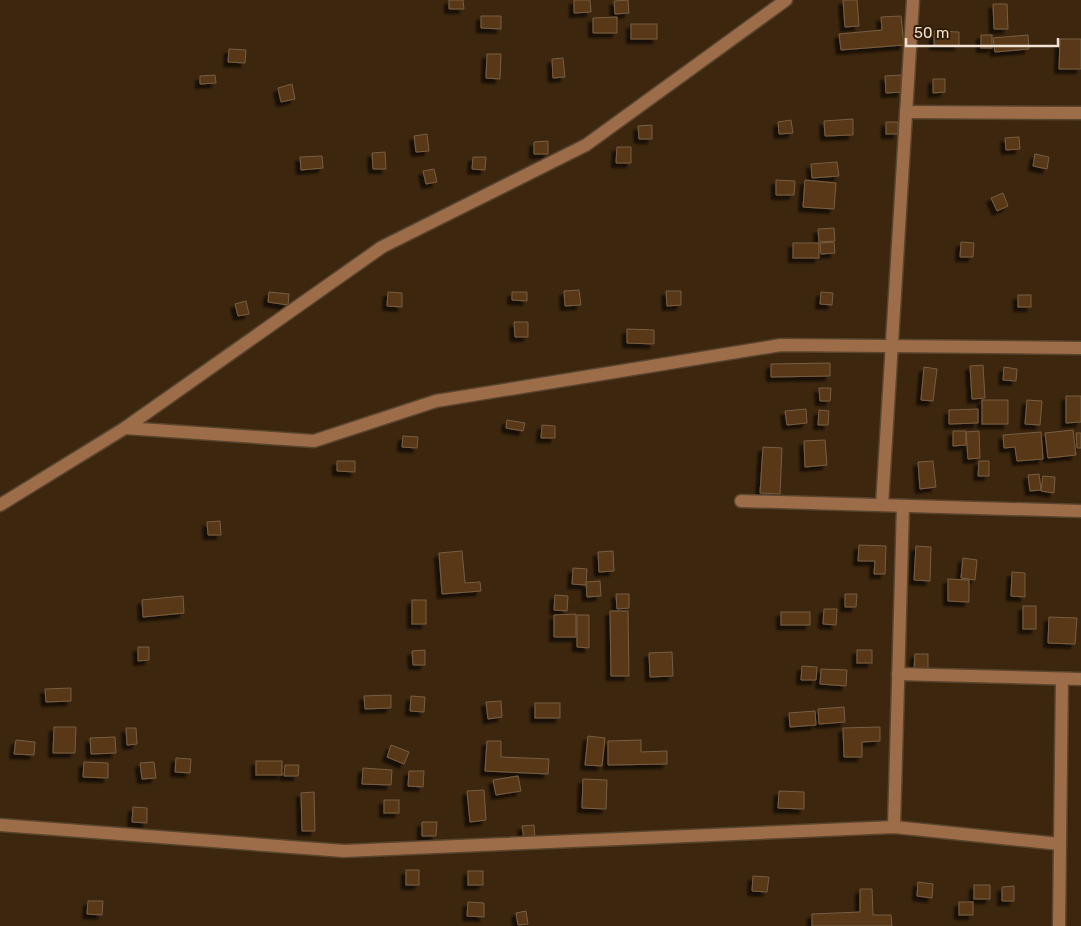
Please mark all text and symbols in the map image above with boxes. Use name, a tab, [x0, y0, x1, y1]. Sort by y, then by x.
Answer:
scale bar	[906, 15, 1058, 47]
text: 50 m	[914, 24, 949, 42]

